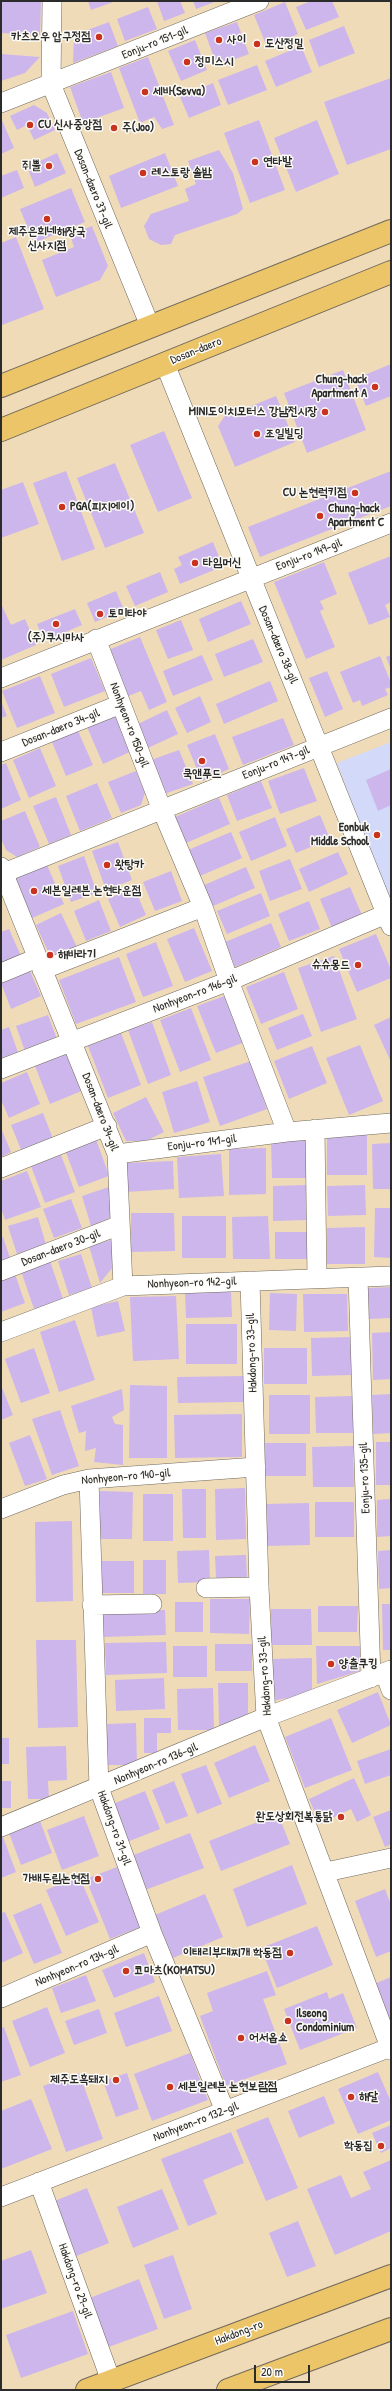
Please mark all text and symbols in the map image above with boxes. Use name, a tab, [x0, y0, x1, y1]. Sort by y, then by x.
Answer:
street label: Eonju-ro 151-gil	[120, 23, 190, 63]
place label: 카츠오우 압구정점	[11, 30, 91, 44]
marker: 카츠오우 압구정점	[94, 32, 104, 42]
place label: 사이	[227, 33, 246, 47]
marker: 사이	[214, 35, 224, 45]
place label: 도산정밀	[265, 37, 304, 51]
marker: 도산정밀	[252, 39, 262, 49]
place label: 정미스시	[195, 55, 234, 69]
marker: 정미스시	[182, 57, 192, 67]
place label: 세바(Sevva)	[153, 85, 205, 99]
marker: 세바(Sevva)	[140, 87, 150, 97]
place label: CU 신사중앙점	[38, 118, 102, 132]
marker: CU 신사중앙점	[25, 120, 35, 130]
place label: 주(Joo)	[122, 121, 154, 135]
marker: 주(Joo)	[109, 123, 119, 133]
street label: Dosan-daero 37-gil	[71, 147, 115, 231]
place label: 연타발	[263, 155, 292, 169]
marker: 연타발	[250, 157, 260, 167]
place label: 쥐뿔	[22, 159, 41, 173]
marker: 쥐뿔	[44, 161, 54, 171]
place label: 레스토랑 솔밤	[151, 166, 212, 180]
marker: 레스토랑 솔밤	[138, 168, 148, 178]
marker: 제주은희네해장국 신사지점	[42, 214, 52, 224]
place label: 제주은희네해장국 신사지점	[8, 225, 86, 253]
street label: Dosan-daero	[168, 334, 224, 368]
place label: Chung-hack Apartment A	[311, 373, 367, 401]
marker: Chung-hack Apartment A	[370, 382, 380, 392]
place label: MINI도이치모터스 강남전시장	[189, 405, 317, 419]
marker: MINI도이치모터스 강남전시장	[320, 407, 330, 417]
place label: 조일빌딩	[265, 427, 304, 441]
marker: 조일빌딩	[252, 429, 262, 439]
place label: CU 논현럭키점	[283, 486, 347, 500]
marker: CU 논현럭키점	[350, 488, 360, 498]
place label: PGA(피지에이)	[70, 500, 134, 514]
marker: PGA(피지에이)	[57, 502, 67, 512]
place label: Chung-hack Apartment C	[328, 502, 384, 530]
marker: Chung-hack Apartment C	[315, 511, 325, 521]
street label: Eonju-ro 149-gil	[274, 536, 344, 574]
place label: 타임머신	[203, 556, 242, 570]
marker: 타임머신	[190, 558, 200, 568]
street label: Dosan-daero 38-gil	[255, 604, 301, 686]
place label: 토미타야	[108, 607, 147, 621]
marker: 토미타야	[95, 609, 105, 619]
marker: (주)쿠시마사	[51, 619, 61, 629]
place label: (주)쿠시마사	[28, 631, 84, 645]
street label: Nonhyeon-ro 150-gil	[106, 681, 152, 769]
street label: Dosan-daero 34-gil	[20, 706, 102, 750]
street label: Eonju-ro 147-gil	[240, 743, 312, 783]
marker: 쿡앤푸드	[197, 756, 207, 766]
place label: 쿡앤푸드	[183, 767, 221, 781]
place label: Eonbuk Middle School	[311, 821, 369, 849]
marker: Eonbuk Middle School	[372, 830, 382, 840]
place label: 왓탕카	[115, 858, 144, 872]
marker: 왓탕카	[102, 860, 112, 870]
place label: 세븐일레븐 논현타운점	[42, 884, 141, 898]
marker: 세븐일레븐 논현타운점	[29, 886, 39, 896]
place label: 해바라기	[58, 948, 97, 962]
marker: 해바라기	[45, 950, 55, 960]
place label: 슈슈몽드	[311, 958, 350, 972]
marker: 슈슈몽드	[353, 960, 363, 970]
street label: Nonhyeon-ro 146-gil	[151, 971, 239, 1017]
street label: Dosan-daero 34-gil	[79, 1071, 121, 1153]
street label: Eonju-ro 141-gil	[167, 1132, 237, 1154]
street label: Dosan-daero 30-gil	[20, 1226, 102, 1270]
street label: Nonhyeon-ro 142-gil	[147, 1274, 237, 1292]
street label: Hakdong-ro 33-gil	[243, 1313, 261, 1393]
street label: Eonju-ro 135-gil	[357, 1442, 373, 1514]
street label: Nonhyeon-ro 140-gil	[81, 1466, 171, 1488]
street label: Hakdong-ro 33-gil	[255, 1636, 275, 1716]
place label: 양출쿠킹	[339, 1657, 378, 1671]
marker: 양출쿠킹	[326, 1659, 336, 1669]
street label: Nonhyeon-ro 136-gil	[112, 1740, 200, 1788]
street label: Hakdong-ro 31-gil	[94, 1789, 134, 1867]
place label: 완도상회전복통닭	[256, 1810, 333, 1824]
marker: 완도상회전복통닭	[336, 1812, 346, 1822]
place label: 가배두림논현점	[22, 1872, 90, 1886]
marker: 가배두림논현점	[93, 1874, 103, 1884]
street label: Nonhyeon-ro 134-gil	[33, 1942, 121, 1990]
place label: 이태리부대찌개 학동점	[183, 1946, 282, 1960]
marker: 이태리부대찌개 학동점	[285, 1948, 295, 1958]
place label: 코마츠(KOMATSU)	[134, 1964, 215, 1978]
marker: 코마츠(KOMATSU)	[121, 1966, 131, 1976]
place label: Ilseong Condominium	[296, 2007, 354, 2035]
marker: Ilseong Condominium	[283, 2016, 293, 2026]
place label: 어서옵쇼	[249, 2031, 288, 2045]
marker: 어서옵쇼	[236, 2033, 246, 2043]
place label: 제주도흑돼지	[50, 2073, 108, 2087]
marker: 제주도흑돼지	[111, 2075, 121, 2085]
place label: 세븐일레븐 논현보람점	[178, 2080, 277, 2094]
marker: 세븐일레븐 논현보람점	[165, 2082, 175, 2092]
place label: 해달	[359, 2090, 378, 2104]
marker: 해달	[346, 2092, 356, 2102]
street label: Nonhyeon-ro 132-gil	[151, 2099, 241, 2145]
place label: 학동집	[344, 2139, 373, 2153]
marker: 학동집	[376, 2141, 386, 2151]
street label: Hakdong-ro 29-gil	[55, 2242, 95, 2320]
street label: Hakdong-ro	[213, 2317, 265, 2349]
scale bar	[256, 2357, 312, 2383]
text: 20 m	[261, 2363, 283, 2380]

